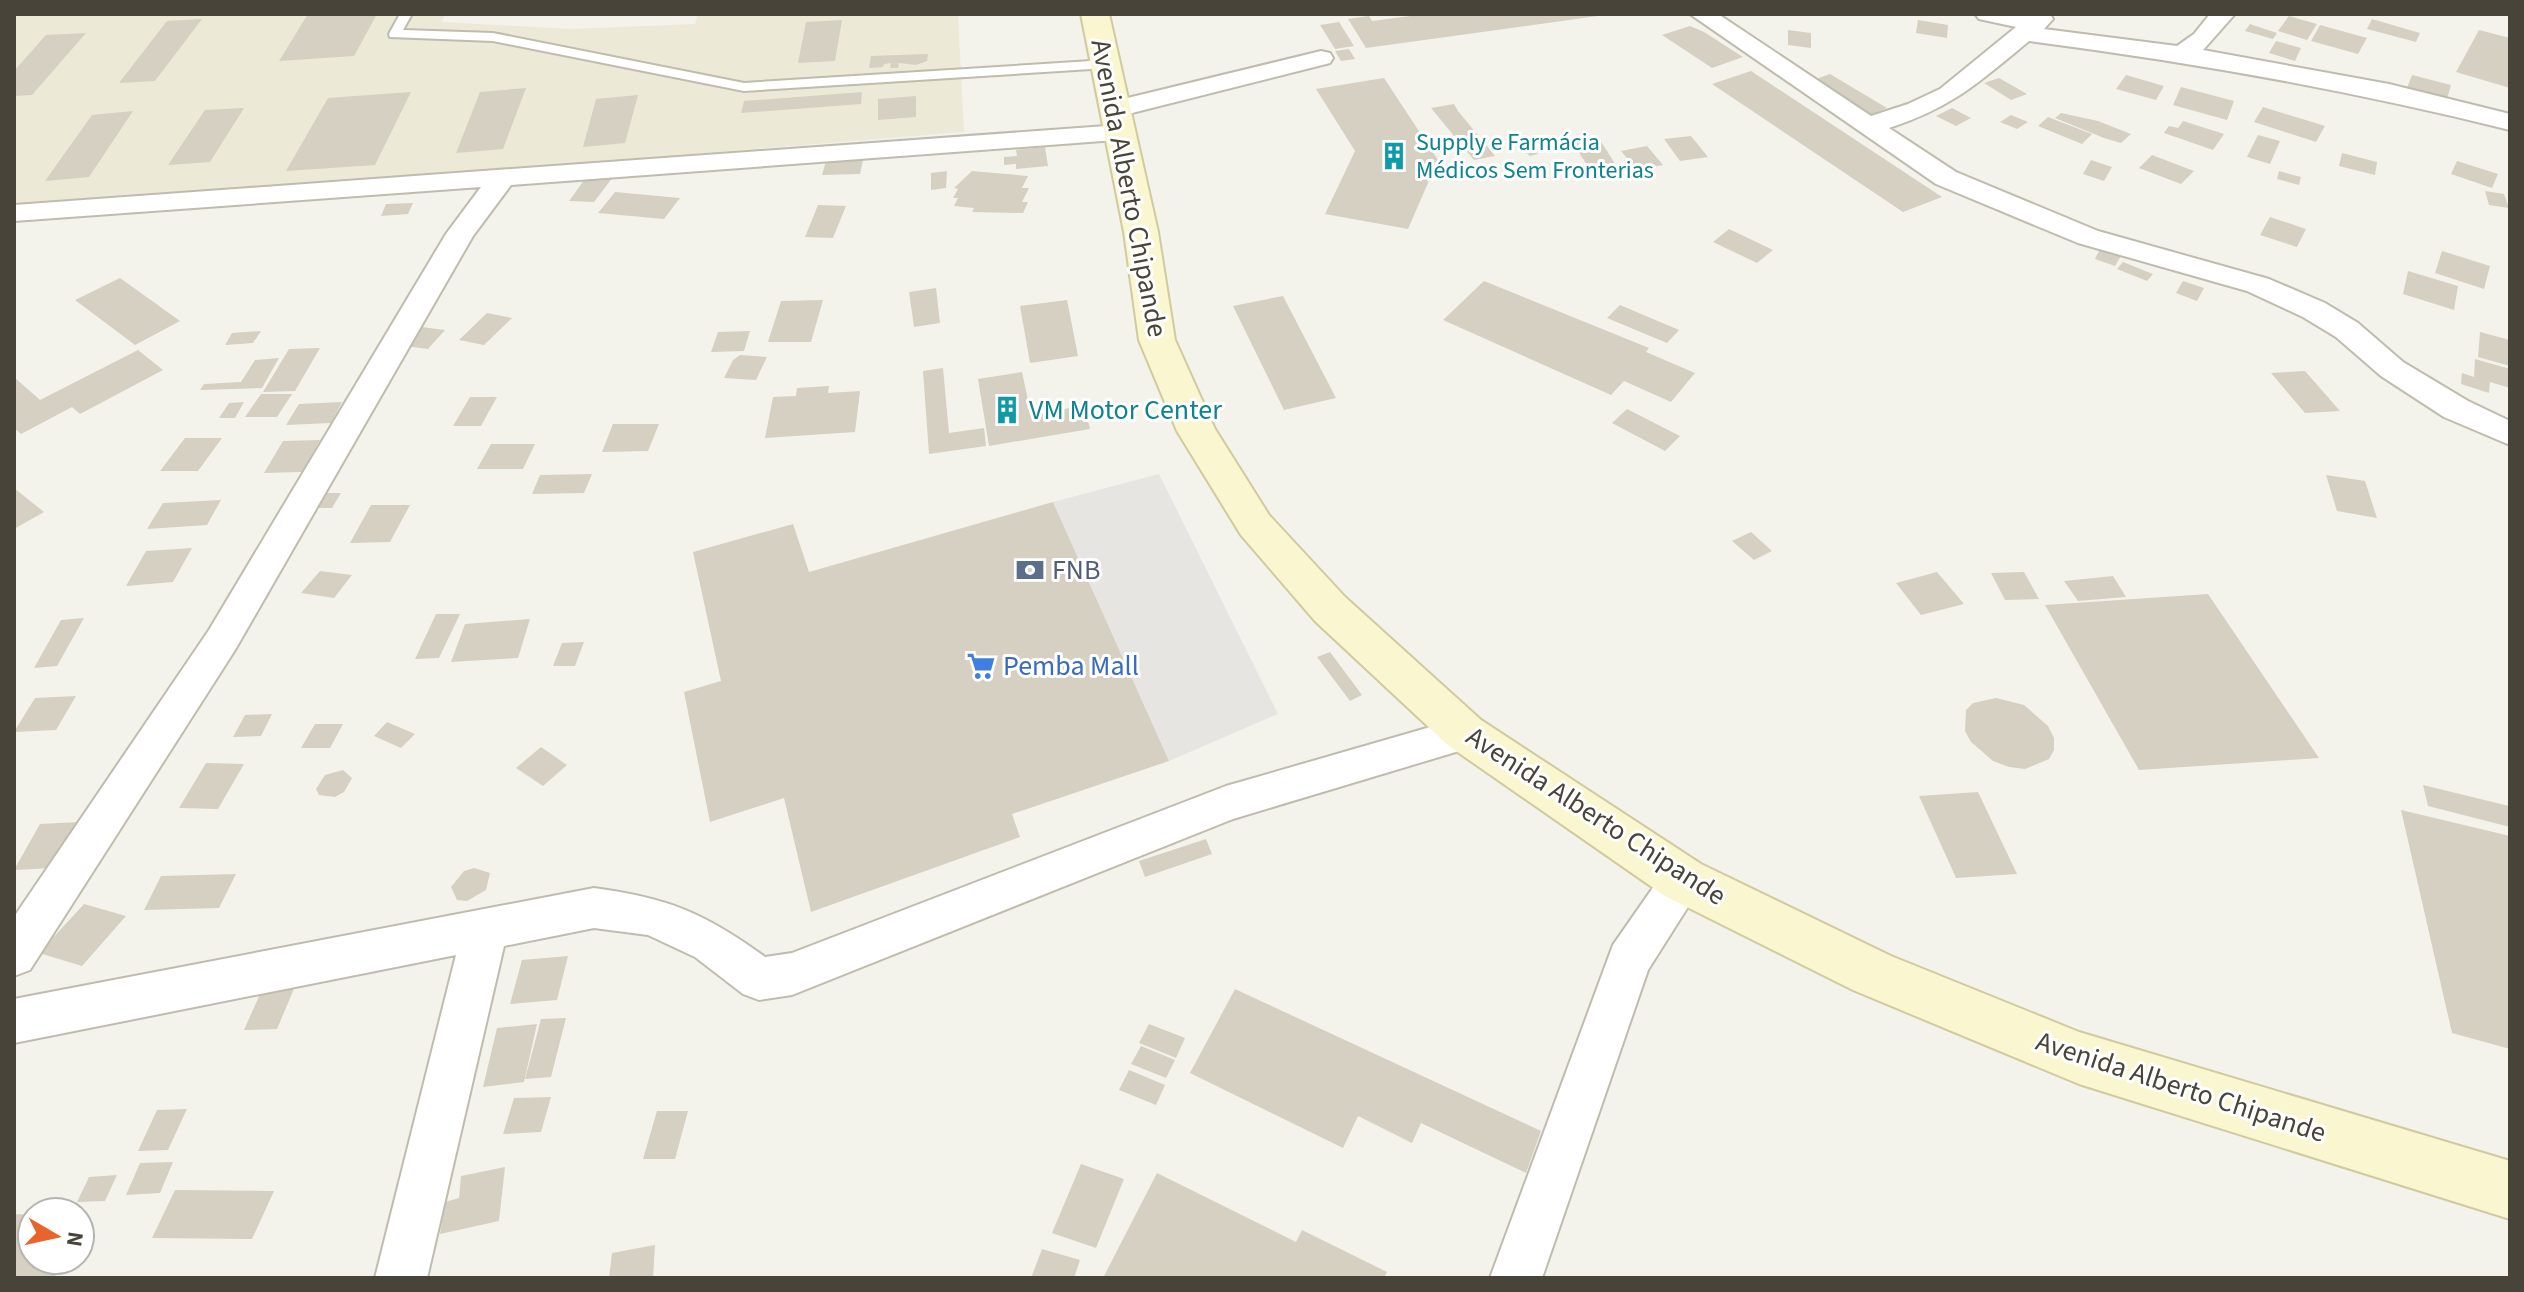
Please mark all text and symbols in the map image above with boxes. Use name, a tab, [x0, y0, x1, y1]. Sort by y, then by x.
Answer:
street label: Avenida Alberto Chipande	[1080, 36, 1178, 340]
place label: Supply e Farmácia Médicos Sem Fronterias	[1416, 125, 1654, 188]
building icon: Supply e Farmácia Médicos Sem Fronterias	[1379, 141, 1409, 171]
place label: VM Motor Center	[1029, 390, 1222, 430]
building icon: VM Motor Center	[992, 395, 1022, 425]
place label: FNB	[1052, 550, 1100, 590]
bank icon: FNB	[1015, 555, 1045, 585]
place label: Pemba Mall	[1003, 646, 1139, 686]
supermarket icon: Pemba Mall	[966, 651, 996, 681]
street label: Avenida Alberto Chipande	[1458, 717, 1734, 915]
street label: Avenida Alberto Chipande	[2031, 1021, 2331, 1153]
north arrow	[16, 1196, 96, 1276]
text: N	[58, 1229, 92, 1249]

